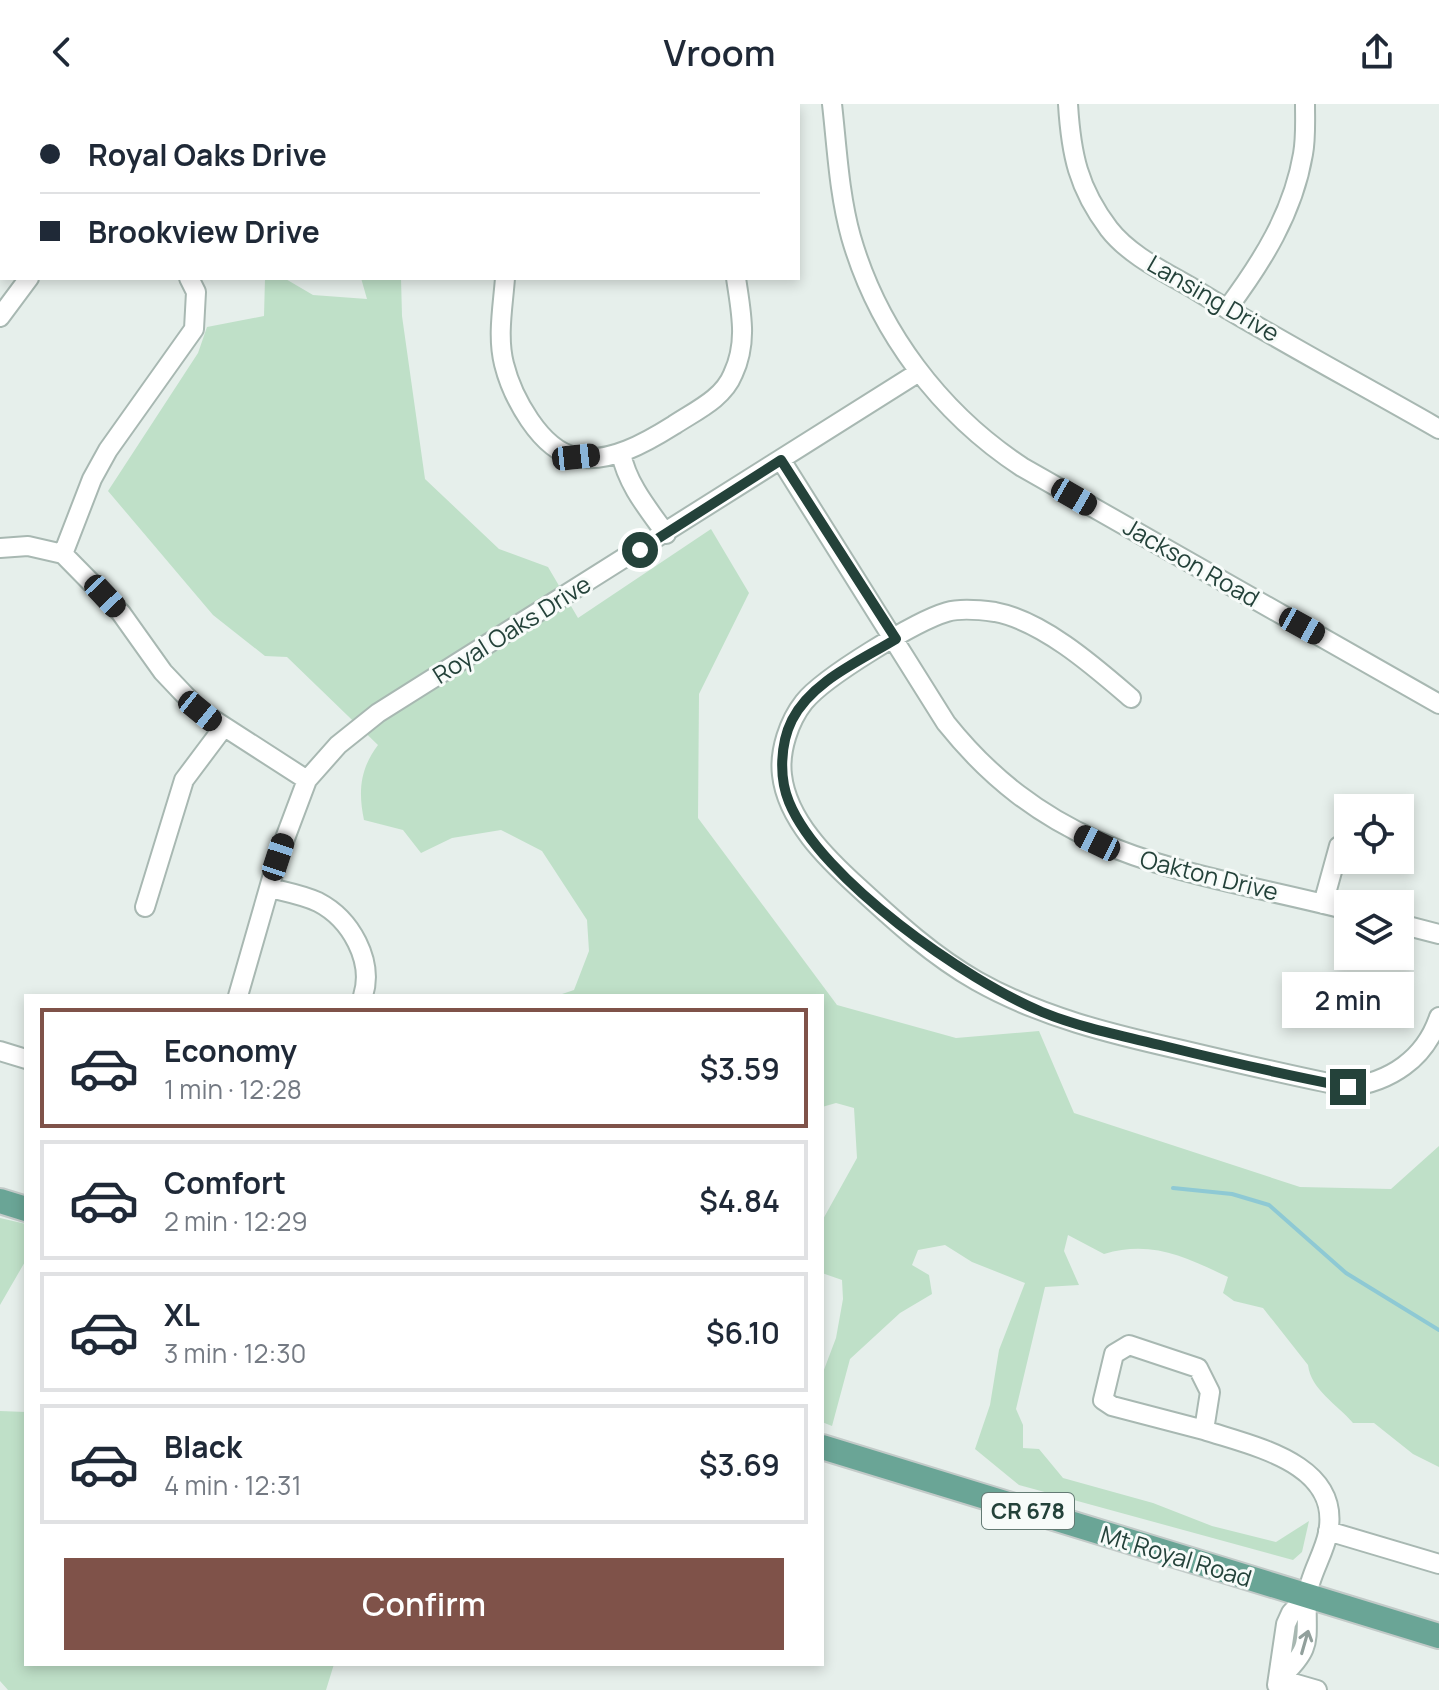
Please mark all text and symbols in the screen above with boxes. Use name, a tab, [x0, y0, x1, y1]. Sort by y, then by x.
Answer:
text: Vroom	[664, 28, 775, 77]
icon: back	[40, 30, 84, 74]
icon: share	[1355, 30, 1399, 74]
text: Royal Oaks Drive	[88, 134, 327, 175]
text: Brookview Drive	[88, 211, 320, 252]
street label: Lansing Drive	[1142, 247, 1286, 349]
car	[551, 443, 601, 471]
car	[1047, 475, 1101, 519]
street label: Jackson Road	[1118, 509, 1266, 614]
route start	[622, 532, 658, 568]
street label: Royal Oaks Drive	[426, 567, 597, 691]
car	[80, 570, 130, 622]
car	[1275, 604, 1329, 648]
car	[174, 687, 226, 735]
map controls	[1334, 794, 1414, 970]
button: locate	[1334, 794, 1414, 874]
car	[1070, 822, 1124, 864]
car	[259, 830, 297, 884]
street label: Oakton Drive	[1137, 841, 1282, 908]
button: layers	[1334, 890, 1414, 970]
callout: 2 min	[1282, 971, 1414, 1027]
text: 2 min	[1315, 982, 1381, 1018]
text: Economy	[164, 1030, 297, 1071]
icon: car	[68, 1032, 140, 1104]
text: $3.59	[700, 1048, 780, 1089]
route end	[1330, 1069, 1366, 1105]
text: 1 min · 12:28	[164, 1071, 302, 1107]
text: Comfort	[164, 1162, 286, 1203]
icon: car	[68, 1164, 140, 1236]
text: $4.84	[699, 1180, 780, 1221]
text: 2 min · 12:29	[164, 1203, 308, 1239]
text: XL	[164, 1294, 200, 1335]
icon: car	[68, 1296, 140, 1368]
text: $6.10	[706, 1312, 780, 1353]
text: 3 min · 12:30	[164, 1335, 306, 1371]
text: Black	[164, 1426, 242, 1467]
icon: car	[68, 1428, 140, 1500]
text: $3.69	[699, 1444, 780, 1485]
text: 4 min · 12:31	[164, 1467, 302, 1503]
road number: CR 678	[982, 1493, 1074, 1529]
street label: Mt Royal Road	[1097, 1517, 1256, 1594]
button: Confirm	[64, 1558, 784, 1650]
one-way arrow	[1299, 1630, 1313, 1655]

